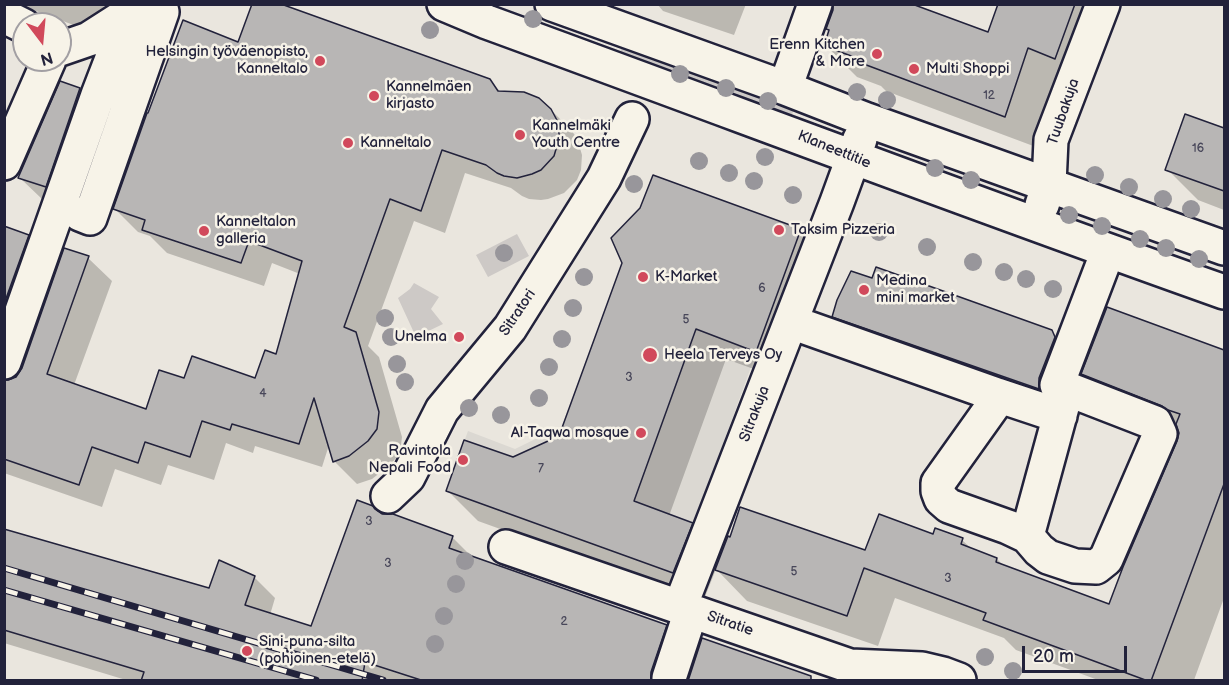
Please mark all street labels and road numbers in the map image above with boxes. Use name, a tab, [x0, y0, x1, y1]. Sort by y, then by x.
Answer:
street label: Tuubakuja	[1044, 76, 1084, 148]
street label: Klaneettitie	[795, 127, 873, 173]
street label: Sitratori	[496, 286, 540, 340]
street label: Sitrakuja	[736, 383, 774, 445]
street label: Sitratie	[704, 608, 756, 640]

